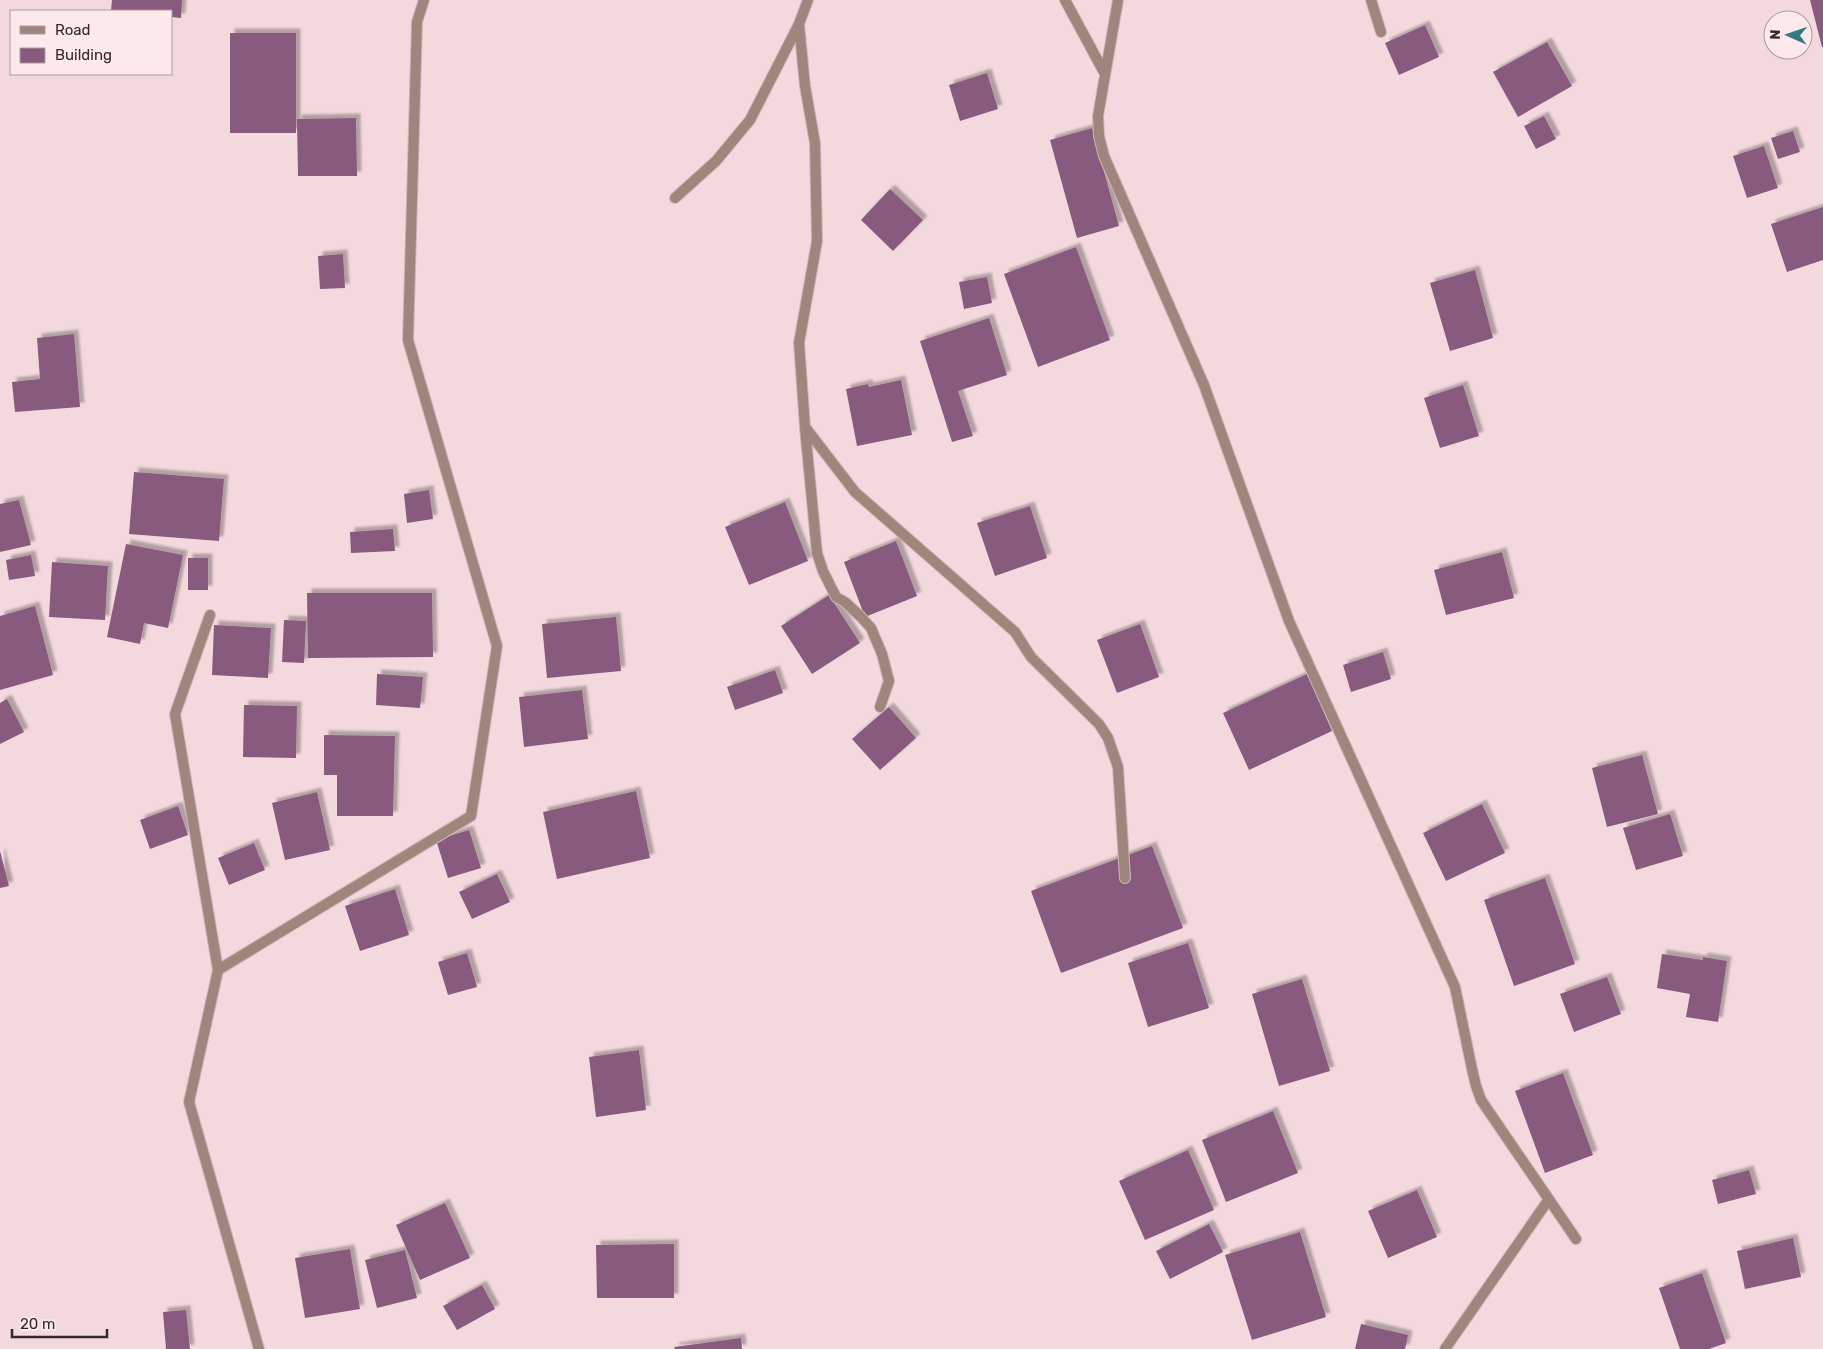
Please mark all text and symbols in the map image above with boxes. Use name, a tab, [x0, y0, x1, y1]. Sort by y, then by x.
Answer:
legend	[10, 10, 172, 75]
north arrow	[1763, 10, 1813, 60]
text: Road	[55, 21, 91, 39]
text: N	[1767, 29, 1784, 40]
text: Building	[55, 46, 112, 64]
scale bar	[12, 1306, 108, 1338]
text: 20 m	[20, 1315, 55, 1333]

